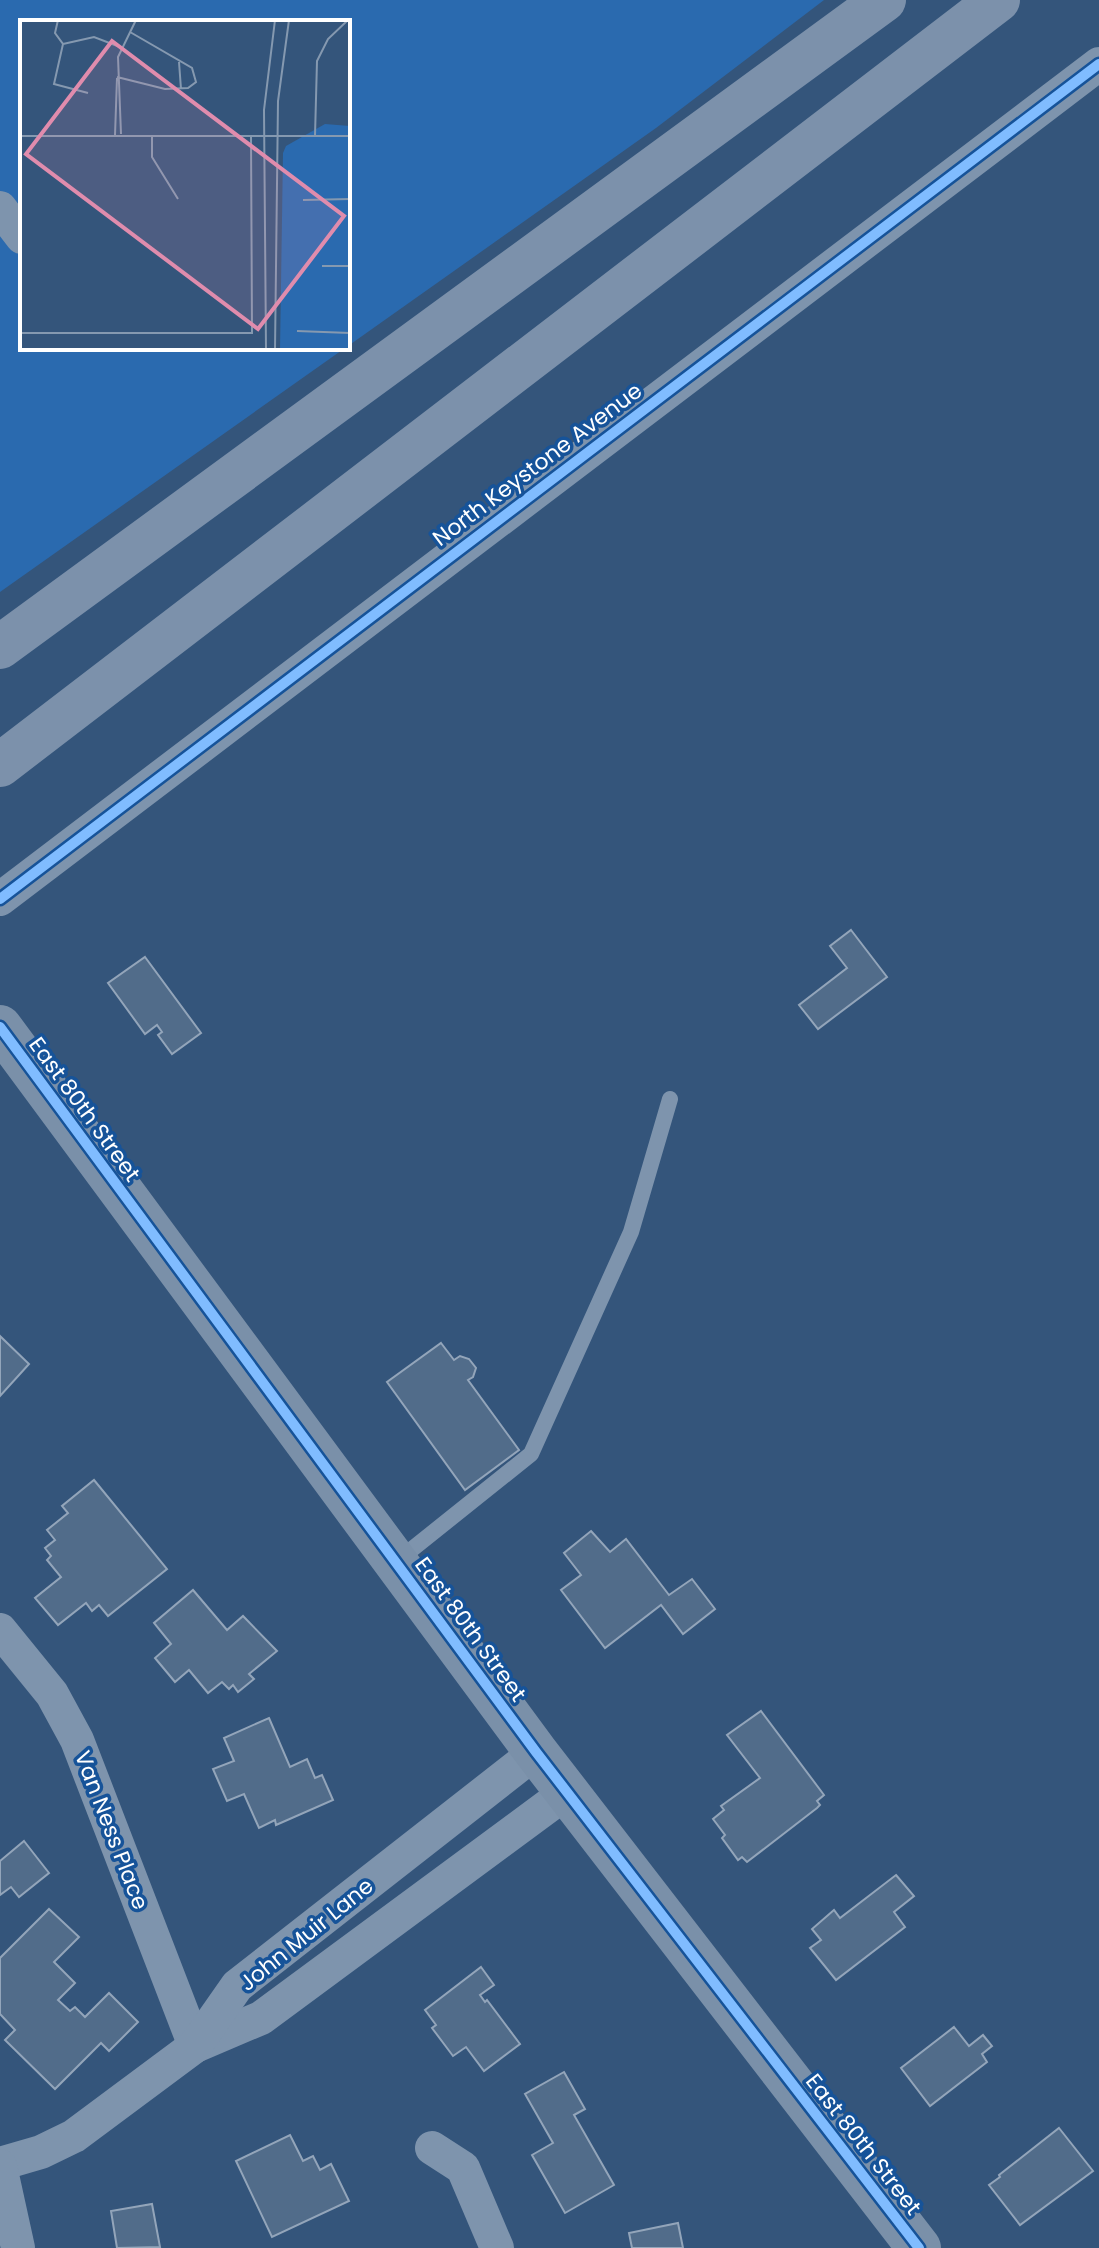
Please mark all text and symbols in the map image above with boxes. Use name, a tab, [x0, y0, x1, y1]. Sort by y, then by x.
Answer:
inset map	[20, 20, 350, 350]
street label: North Keystone Avenue	[426, 375, 648, 553]
street label: East 80th Street	[22, 1031, 148, 1188]
street label: East 80th Street	[408, 1551, 534, 1708]
street label: Van Ness Place	[67, 1746, 156, 1914]
street label: John Muir Lane	[233, 1871, 380, 1998]
street label: East 80th Street	[799, 2067, 929, 2221]

